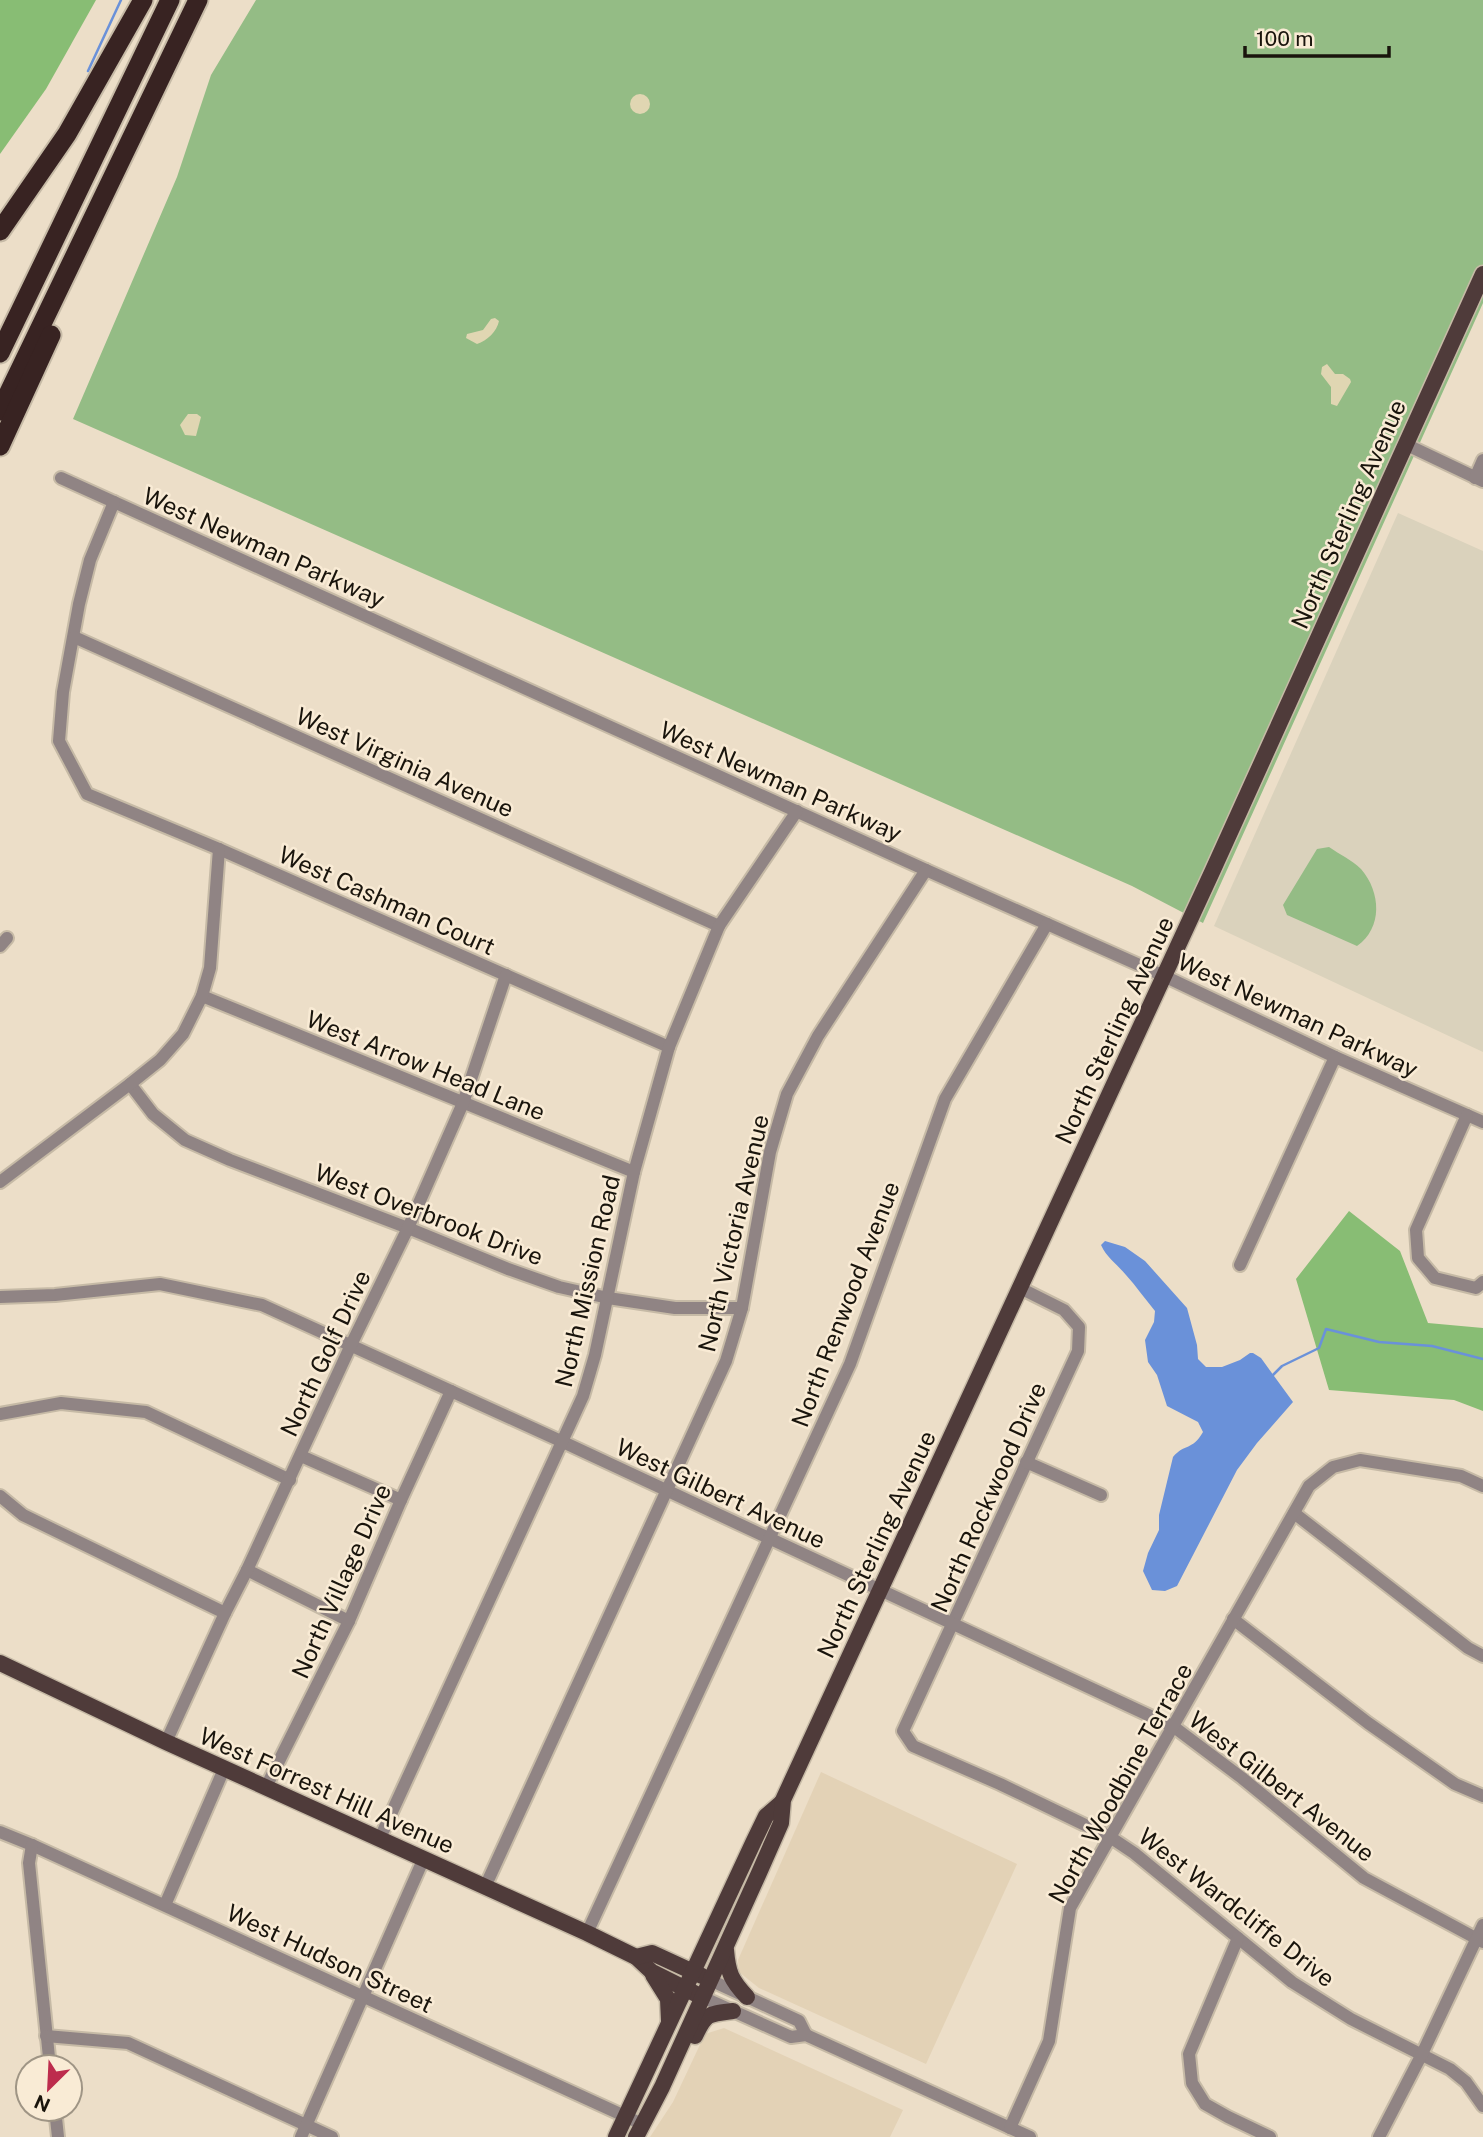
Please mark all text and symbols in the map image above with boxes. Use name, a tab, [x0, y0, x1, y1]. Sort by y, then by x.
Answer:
scale bar	[1245, 14, 1388, 58]
text: 100 m	[1256, 26, 1313, 51]
street label: North Sterling Avenue	[1285, 395, 1411, 633]
street label: West Newman Parkway	[139, 481, 389, 613]
street label: West Virginia Avenue	[292, 701, 518, 823]
street label: West Newman Parkway	[656, 715, 906, 847]
street label: West Cashman Court	[274, 840, 500, 960]
street label: North Sterling Avenue	[1049, 912, 1179, 1148]
street label: West Newman Parkway	[1173, 947, 1423, 1083]
street label: West Arrow Head Lane	[302, 1004, 550, 1126]
street label: North Victoria Avenue	[692, 1111, 774, 1355]
street label: West Overbrook Drive	[311, 1158, 547, 1270]
street label: North Mission Road	[549, 1172, 625, 1390]
street label: North Renwood Avenue	[785, 1177, 905, 1431]
street label: North Golf Drive	[274, 1265, 376, 1441]
street label: North Rockwood Drive	[925, 1378, 1051, 1616]
street label: North Sterling Avenue	[811, 1426, 941, 1662]
street label: West Gilbert Avenue	[612, 1432, 830, 1554]
street label: North Village Drive	[286, 1479, 396, 1683]
street label: North Woodbine Terrace	[1042, 1658, 1198, 1908]
street label: West Gilbert Avenue	[1184, 1705, 1380, 1867]
street label: West Forrest Hill Avenue	[195, 1721, 459, 1859]
street label: West Wardcliffe Drive	[1133, 1822, 1341, 1992]
street label: West Hudson Street	[222, 1898, 438, 2018]
north arrow	[14, 2053, 84, 2123]
text: N	[31, 2090, 53, 2117]

